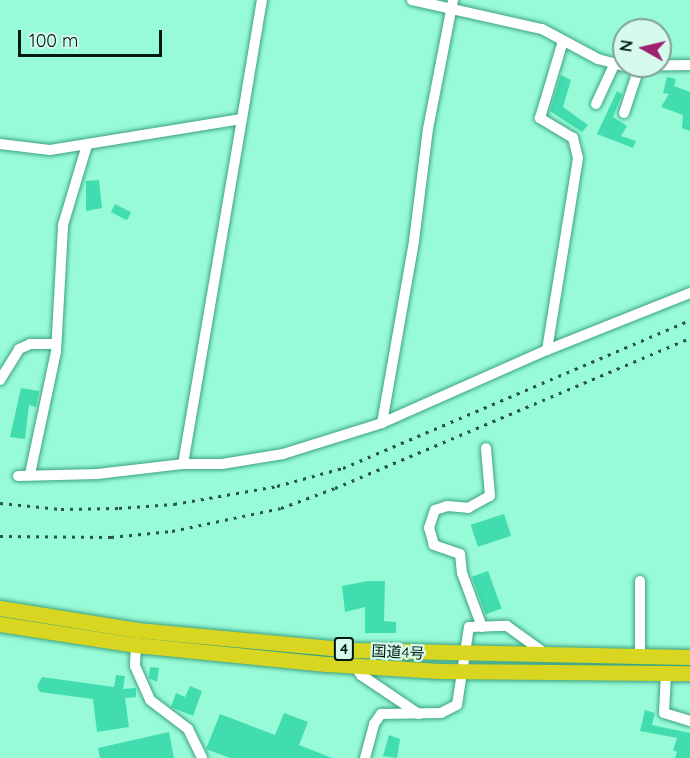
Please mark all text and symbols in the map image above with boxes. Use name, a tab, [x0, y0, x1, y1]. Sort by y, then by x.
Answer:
scale bar	[21, 18, 165, 56]
north arrow	[612, 18, 672, 78]
text: 100 m	[29, 29, 78, 52]
text: N	[615, 39, 637, 53]
road number: 4	[334, 638, 354, 660]
street label: 国道4号	[371, 642, 425, 662]

